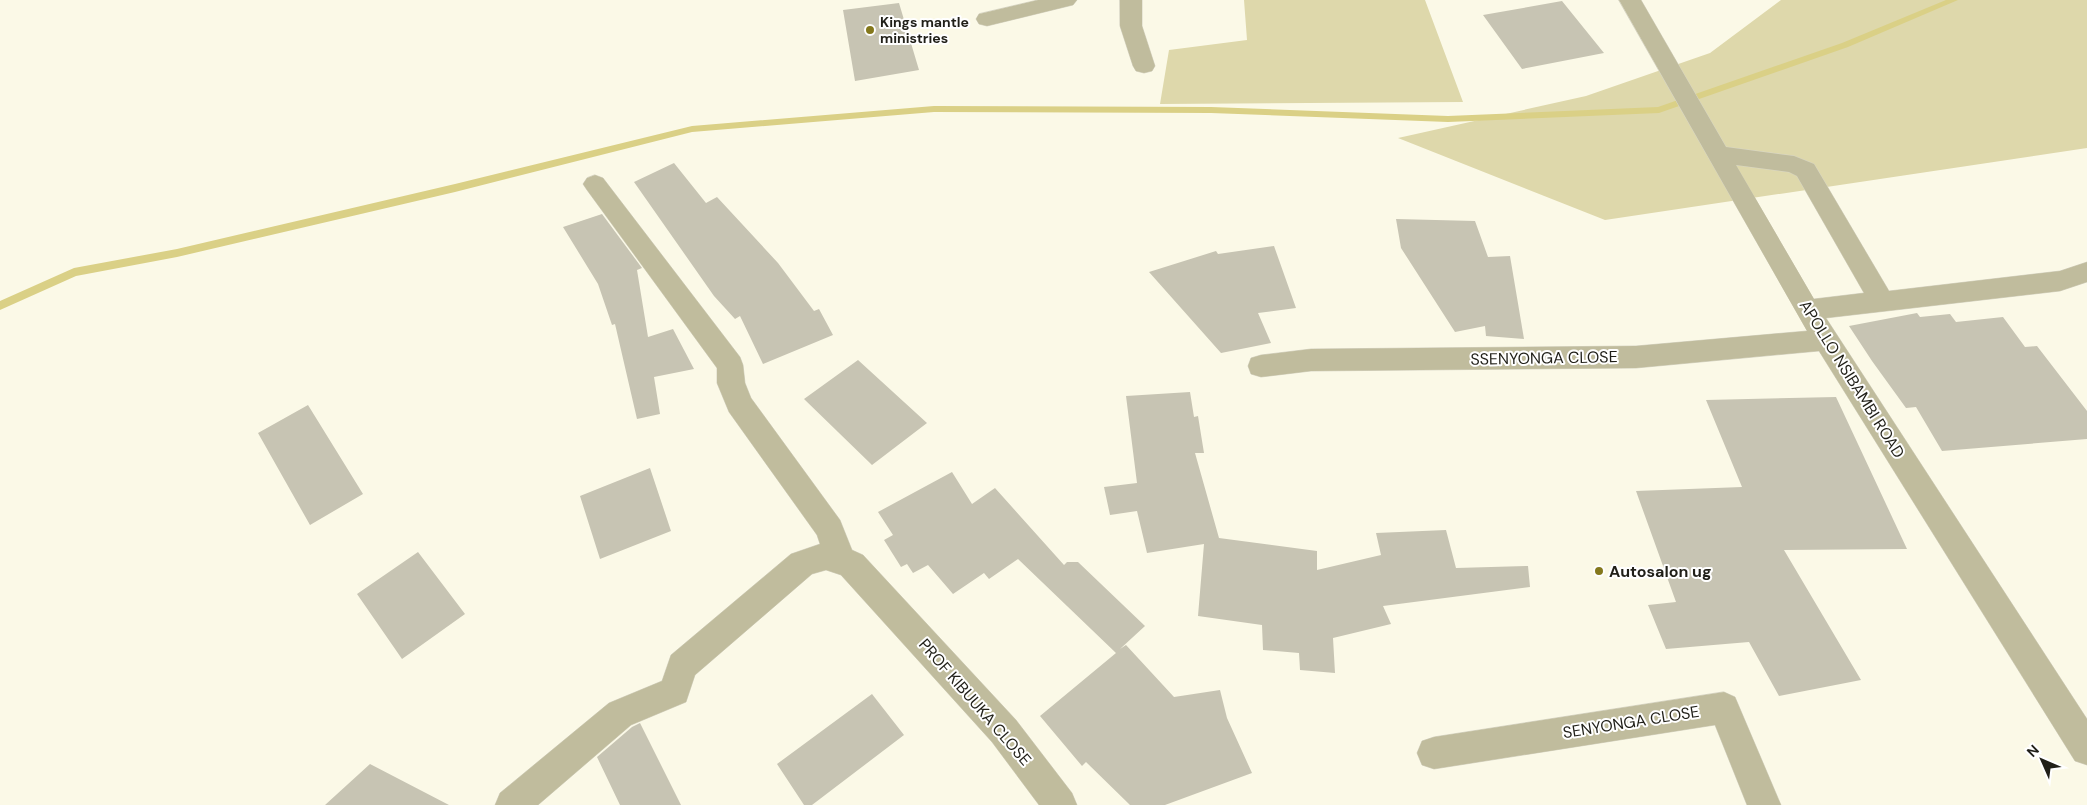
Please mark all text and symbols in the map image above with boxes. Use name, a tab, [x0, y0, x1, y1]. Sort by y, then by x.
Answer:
place label: Kings mantle ministries	[880, 13, 969, 47]
marker: Kings mantle ministries	[864, 24, 876, 36]
street label: APOLLO NSIBAMBI ROAD	[1795, 296, 1909, 462]
street label: SSENYONGA CLOSE	[1470, 346, 1618, 370]
place label: Autosalon ug	[1609, 561, 1711, 582]
marker: Autosalon ug	[1593, 565, 1605, 577]
street label: PROF KIBUUKA CLOSE	[914, 634, 1036, 770]
street label: SENYONGA CLOSE	[1561, 701, 1701, 743]
north arrow	[2017, 735, 2067, 785]
text: N	[2023, 741, 2043, 761]

